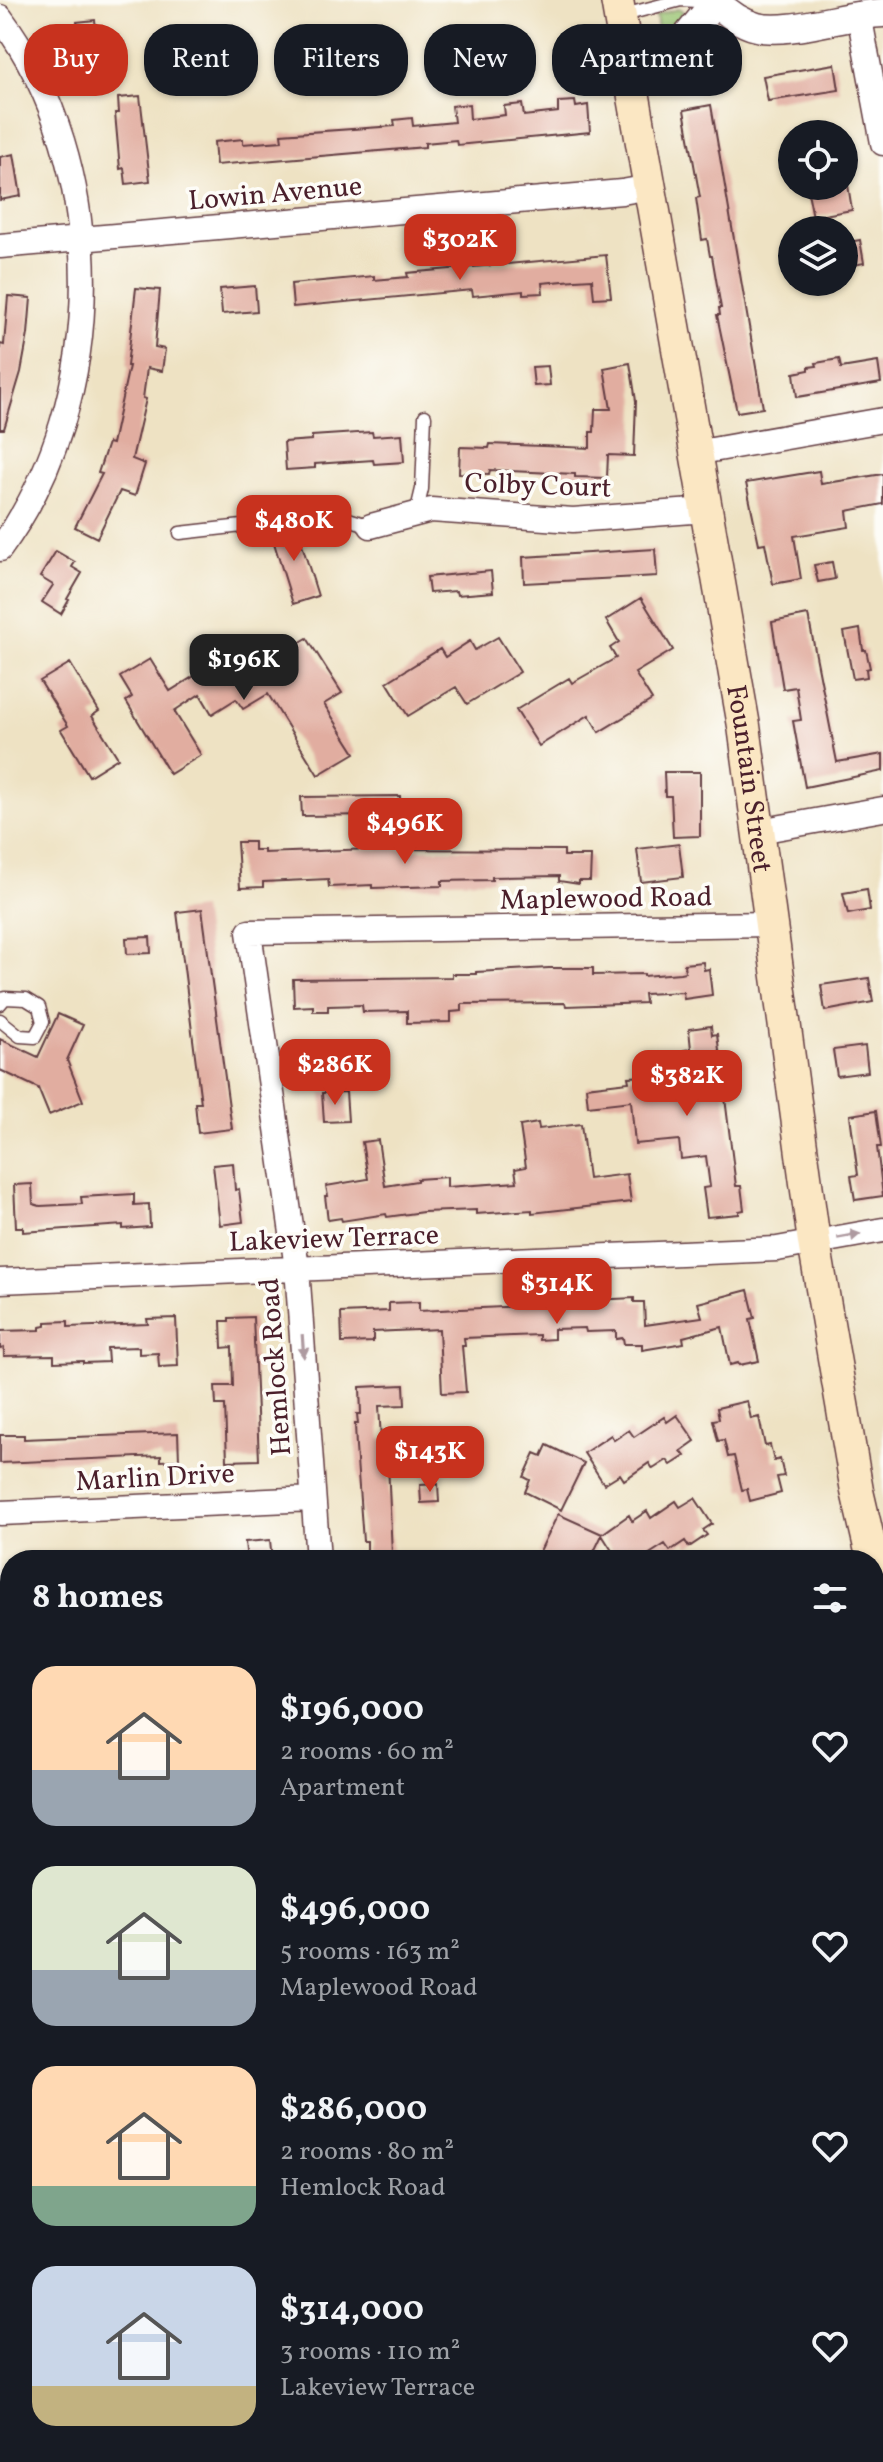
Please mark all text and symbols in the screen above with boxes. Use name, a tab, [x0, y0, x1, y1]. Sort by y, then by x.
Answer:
chip: Buy	[24, 24, 128, 96]
chip: Rent	[144, 24, 258, 96]
chip: Filters	[274, 24, 408, 96]
chip: New	[424, 24, 536, 96]
chip: Apartment	[552, 24, 742, 96]
map controls	[778, 120, 858, 296]
button: locate	[778, 120, 858, 200]
street label: Lowin Avenue	[187, 167, 364, 222]
pin: $302K	[404, 214, 516, 282]
button: layers	[778, 216, 858, 296]
text: $302K	[422, 222, 498, 258]
street label: Colby Court	[464, 464, 612, 509]
pin: $480K	[238, 495, 350, 563]
text: $480K	[254, 503, 334, 539]
pin: $196K	[188, 634, 300, 702]
text: $196K	[208, 642, 280, 678]
street label: Fountain Street	[715, 682, 781, 875]
pin: $496K	[349, 798, 461, 866]
text: $496K	[366, 806, 444, 842]
street label: Maplewood Road	[499, 878, 713, 921]
pin: $286K	[279, 1039, 391, 1107]
text: $286K	[297, 1047, 373, 1083]
pin: $382K	[631, 1050, 743, 1118]
text: $382K	[650, 1058, 724, 1094]
street label: Lakeview Terrace	[228, 1216, 440, 1263]
one-way arrow	[836, 1230, 861, 1242]
pin: $314K	[501, 1258, 613, 1326]
text: $314K	[521, 1266, 593, 1302]
street label: Hemlock Road	[251, 1277, 302, 1457]
one-way arrow	[297, 1334, 310, 1359]
pin: $143K	[374, 1426, 486, 1494]
text: $143K	[394, 1434, 466, 1470]
street label: Marlin Drive	[75, 1455, 236, 1502]
text: 8 homes	[32, 1575, 164, 1622]
icon: filters	[808, 1576, 852, 1620]
text: $196,000	[280, 1687, 424, 1734]
icon: home	[96, 1698, 192, 1794]
icon: heart	[808, 1724, 852, 1768]
text: 2 rooms · 60 m²	[280, 1734, 454, 1770]
text: Apartment	[280, 1770, 405, 1806]
text: $496,000	[280, 1887, 430, 1934]
icon: home	[96, 1898, 192, 1994]
icon: heart	[808, 1924, 852, 1968]
text: 5 rooms · 163 m²	[280, 1934, 460, 1970]
text: Maplewood Road	[280, 1970, 478, 2006]
text: $286,000	[280, 2087, 427, 2134]
icon: home	[96, 2098, 192, 2194]
icon: heart	[808, 2124, 852, 2168]
text: 2 rooms · 80 m²	[280, 2134, 454, 2170]
text: Hemlock Road	[280, 2170, 446, 2206]
text: $314,000	[280, 2287, 424, 2334]
icon: home	[96, 2298, 192, 2394]
icon: heart	[808, 2324, 852, 2368]
text: 3 rooms · 110 m²	[280, 2334, 460, 2370]
text: Lakeview Terrace	[280, 2370, 475, 2406]

